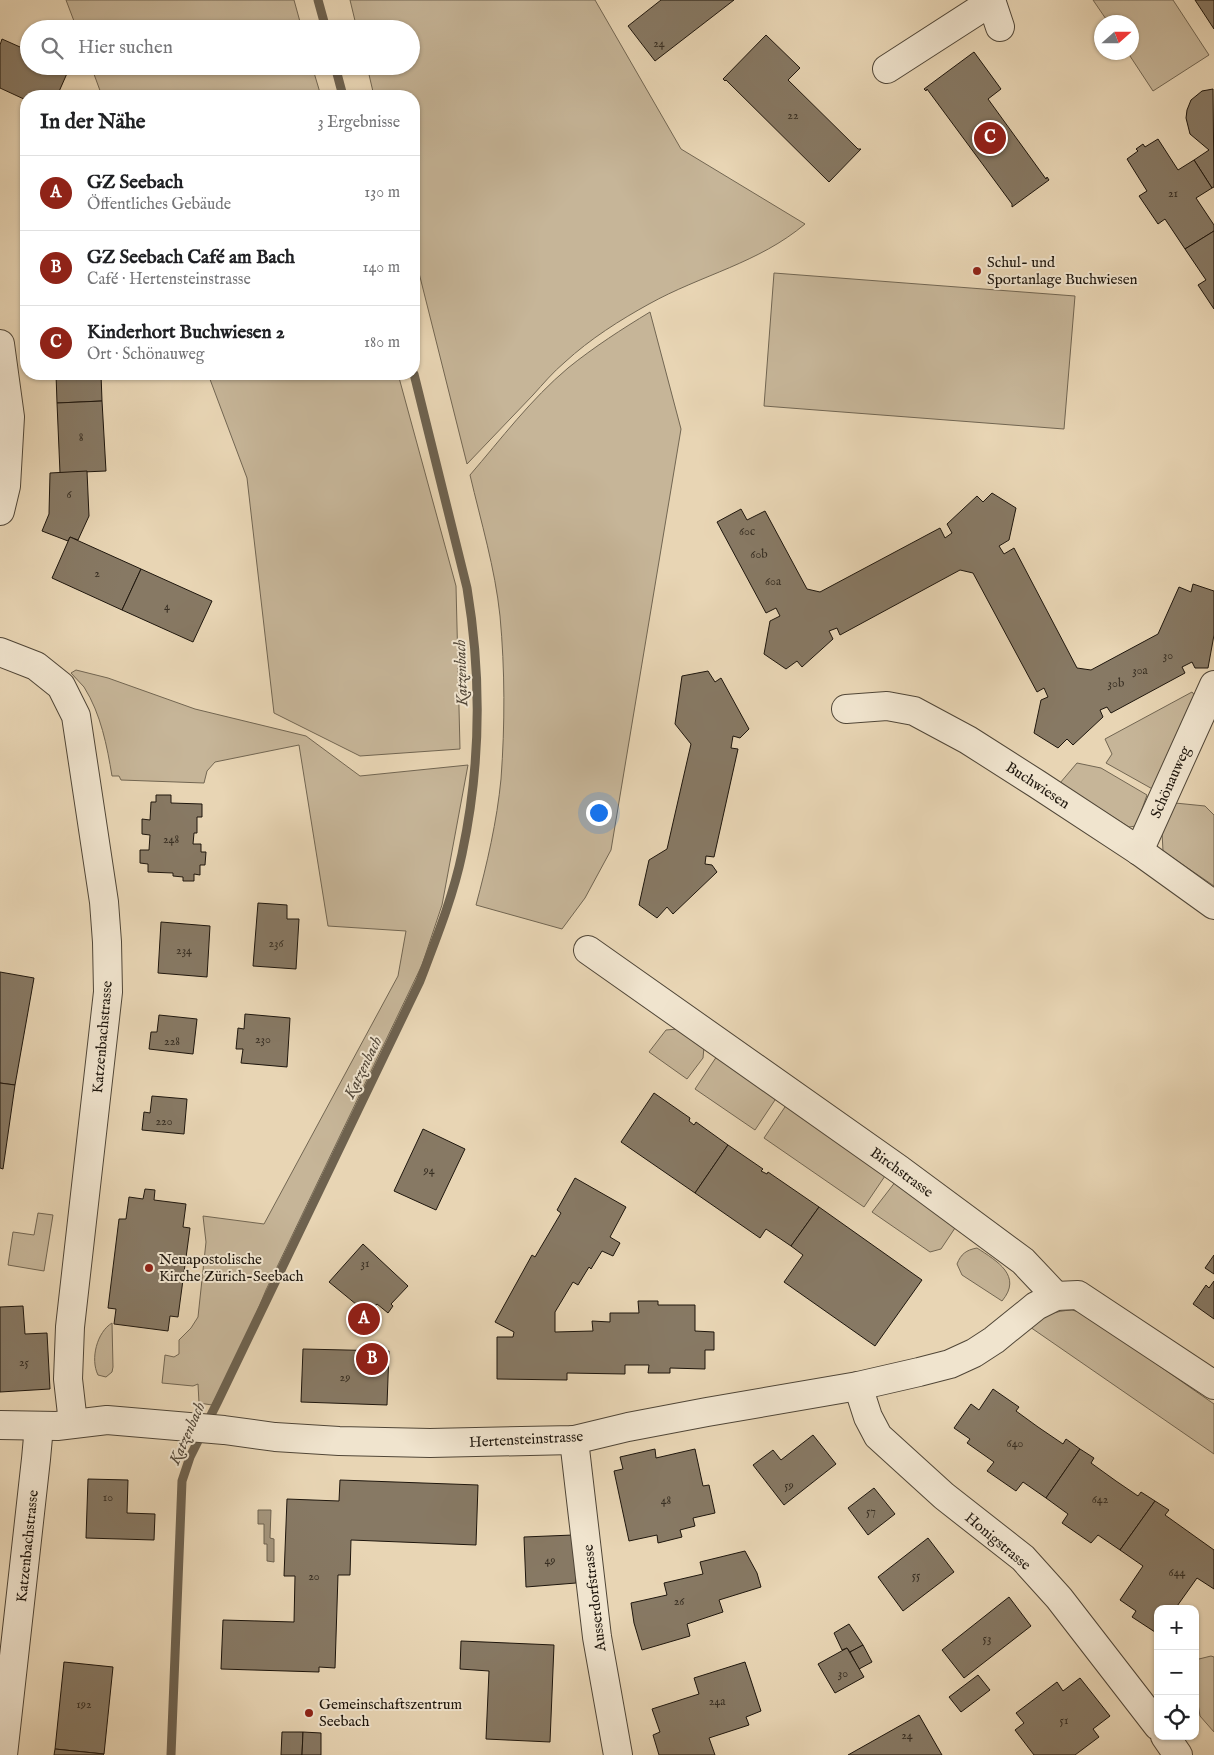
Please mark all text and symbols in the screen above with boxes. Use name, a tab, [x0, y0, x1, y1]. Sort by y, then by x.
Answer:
north arrow	[1094, 15, 1139, 60]
search box	[20, 20, 420, 75]
icon: search	[38, 34, 66, 62]
text: Hier suchen	[78, 36, 173, 60]
house number: 24	[653, 36, 665, 51]
house number: 22	[787, 108, 799, 123]
text: In der Nähe	[40, 109, 146, 136]
text: 3 Ergebnisse	[318, 113, 400, 133]
pin: C	[974, 119, 1006, 157]
text: GZ Seebach	[87, 171, 183, 195]
text: A	[51, 183, 61, 203]
text: 130 m	[364, 183, 400, 203]
house number: 21	[1168, 186, 1178, 201]
text: Öffentliches Gebäude	[87, 195, 231, 215]
text: GZ Seebach Café am Bach	[87, 246, 295, 270]
place label: Schul- und Sportanlage Buchwiesen	[987, 253, 1138, 289]
text: B	[51, 258, 61, 278]
text: 140 m	[362, 258, 400, 278]
marker: Schul- und Sportanlage Buchwiesen	[971, 265, 983, 277]
text: Café · Hertensteinstrasse	[87, 270, 251, 290]
text: Kinderhort Buchwiesen 2	[87, 321, 285, 345]
text: C	[50, 333, 62, 353]
text: 180 m	[364, 333, 400, 353]
text: Ort · Schönauweg	[87, 345, 204, 365]
house number: 8	[79, 430, 84, 445]
house number: 6	[66, 487, 72, 502]
house number: 60c	[739, 524, 755, 539]
house number: 60b	[750, 547, 768, 562]
house number: 2	[94, 566, 100, 581]
house number: 60a	[765, 574, 782, 589]
house number: 4	[164, 599, 170, 614]
water label: Katzenbach	[451, 639, 473, 708]
house number: 30	[1163, 648, 1173, 663]
house number: 30a	[1132, 663, 1149, 678]
house number: 30b	[1108, 676, 1124, 691]
street label: Schönauweg	[1146, 742, 1195, 821]
street label: Buchwiesen	[1002, 758, 1073, 813]
your location	[586, 800, 612, 826]
house number: 248	[163, 832, 179, 847]
house number: 236	[268, 936, 285, 951]
house number: 234	[176, 943, 192, 958]
street label: Katzenbachstrasse	[88, 980, 117, 1094]
house number: 230	[255, 1032, 271, 1047]
water label: Katzenbach	[340, 1033, 387, 1103]
house number: 228	[164, 1034, 180, 1049]
house number: 220	[155, 1114, 173, 1129]
street label: Birchstrasse	[866, 1143, 937, 1202]
house number: 94	[422, 1163, 435, 1178]
place label: Neuapostolische Kirche Zürich-Seebach	[159, 1250, 303, 1286]
house number: 31	[361, 1256, 369, 1271]
marker: Neuapostolische Kirche Zürich-Seebach	[143, 1262, 155, 1274]
pin: A	[348, 1300, 380, 1338]
pin: B	[356, 1340, 388, 1378]
house number: 25	[19, 1355, 30, 1370]
house number: 29	[340, 1370, 350, 1385]
water label: Katzenbach	[165, 1399, 211, 1469]
street label: Hertensteinstrasse	[468, 1427, 584, 1452]
house number: 640	[1007, 1436, 1024, 1451]
house number: 59	[784, 1478, 794, 1493]
street label: Katzenbachstrasse	[12, 1489, 43, 1603]
house number: 10	[103, 1490, 113, 1505]
house number: 642	[1092, 1492, 1109, 1507]
house number: 48	[661, 1493, 672, 1508]
house number: 57	[866, 1504, 876, 1519]
street label: Honigstrasse	[961, 1508, 1035, 1575]
street label: Ausserdorfstrasse	[578, 1543, 611, 1654]
house number: 49	[544, 1553, 556, 1568]
house number: 644	[1169, 1565, 1186, 1580]
house number: 55	[912, 1568, 921, 1583]
house number: 20	[308, 1569, 320, 1584]
house number: 26	[674, 1594, 685, 1609]
map controls	[1154, 1605, 1199, 1740]
button: +	[1154, 1605, 1199, 1650]
house number: 53	[983, 1631, 991, 1646]
button: −	[1154, 1650, 1199, 1695]
house number: 30	[838, 1666, 848, 1681]
house number: 24a	[709, 1694, 726, 1709]
place label: Gemeinschaftszentrum Seebach	[319, 1695, 462, 1731]
button: locate	[1154, 1695, 1199, 1740]
house number: 192	[76, 1697, 92, 1712]
marker: Gemeinschaftszentrum Seebach	[303, 1707, 315, 1719]
house number: 51	[1060, 1713, 1068, 1728]
house number: 24	[901, 1728, 913, 1743]

